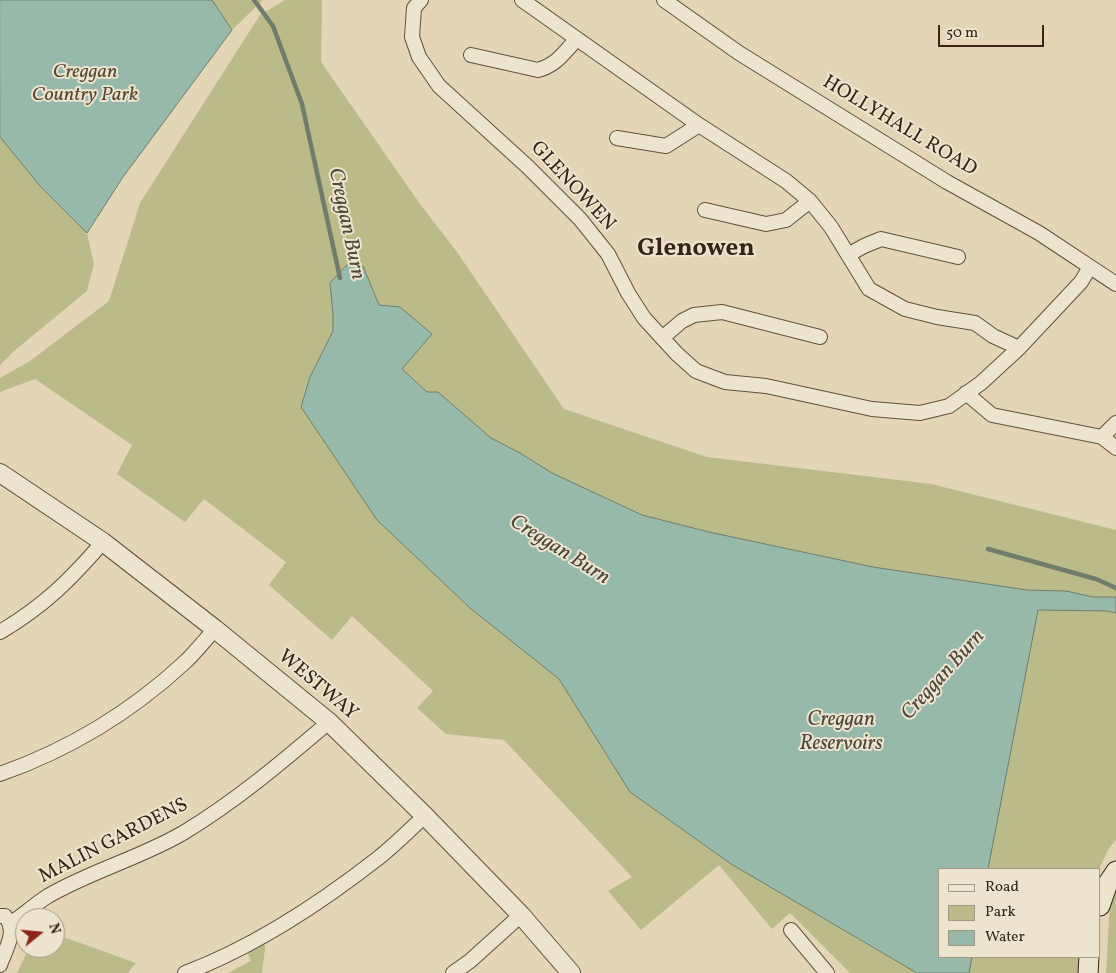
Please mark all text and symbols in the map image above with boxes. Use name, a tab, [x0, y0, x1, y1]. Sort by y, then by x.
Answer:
scale bar	[941, 15, 1047, 47]
text: 50 m	[946, 23, 978, 44]
park label: Creggan Country Park	[32, 61, 138, 108]
street label: HOLLYHALL ROAD	[817, 71, 981, 183]
street label: GLENOWEN	[524, 137, 620, 237]
water label: Creggan Burn	[321, 166, 369, 282]
district label: Glenowen	[637, 235, 755, 265]
water label: Creggan Burn	[504, 510, 614, 592]
water label: Creggan Burn	[897, 625, 991, 727]
street label: WESTWAY	[272, 646, 362, 726]
water label: Creggan Reservoirs	[799, 708, 883, 758]
street label: MALIN GARDENS	[35, 794, 193, 890]
legend	[938, 868, 1101, 958]
text: Road	[985, 877, 1019, 898]
text: Park	[985, 902, 1016, 923]
north arrow	[15, 908, 65, 958]
text: N	[43, 921, 64, 936]
text: Water	[985, 927, 1025, 948]

